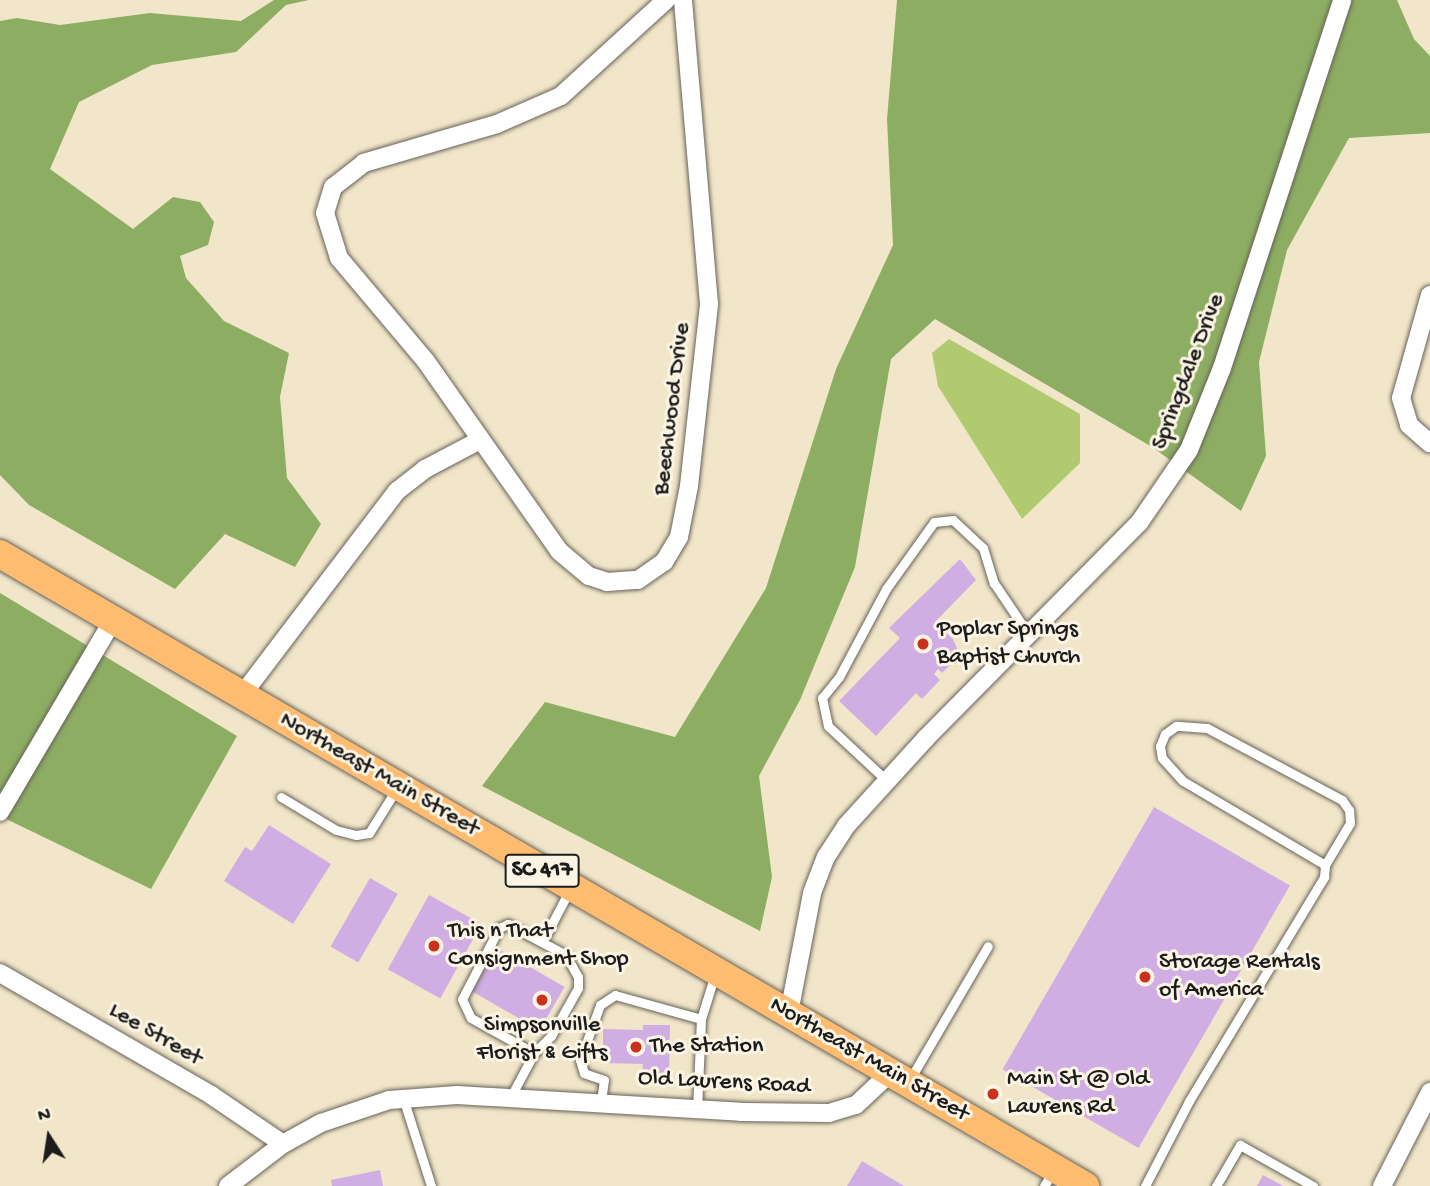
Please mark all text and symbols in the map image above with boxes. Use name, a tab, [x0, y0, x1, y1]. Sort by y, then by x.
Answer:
street label: Springdale Drive	[1146, 290, 1232, 454]
street label: Beechwood Drive	[648, 321, 698, 497]
place label: Poplar Springs Baptist Church	[937, 616, 1080, 672]
marker: Poplar Springs Baptist Church	[915, 636, 931, 652]
street label: Northeast Main Street	[274, 706, 484, 844]
road number: SC 417	[504, 852, 580, 890]
place label: This n That Consignment Shop	[448, 918, 629, 974]
marker: This n That Consignment Shop	[426, 938, 442, 954]
place label: Storage Rentals of America	[1159, 949, 1320, 1005]
marker: Storage Rentals of America	[1137, 969, 1153, 985]
street label: Northeast Main Street	[764, 991, 974, 1129]
marker: Simpsonville Florist & Gifts	[534, 992, 550, 1008]
street label: Lee Street	[103, 997, 207, 1073]
place label: Simpsonville Florist & Gifts	[476, 1012, 608, 1068]
place label: The Station	[650, 1033, 763, 1061]
marker: The Station	[628, 1039, 644, 1055]
street label: Old Laurens Road	[637, 1064, 811, 1102]
place label: Main St @ Old Laurens Rd	[1007, 1066, 1149, 1122]
marker: Main St @ Old Laurens Rd	[985, 1086, 1001, 1102]
north arrow	[14, 1102, 84, 1172]
text: N	[36, 1103, 53, 1129]

